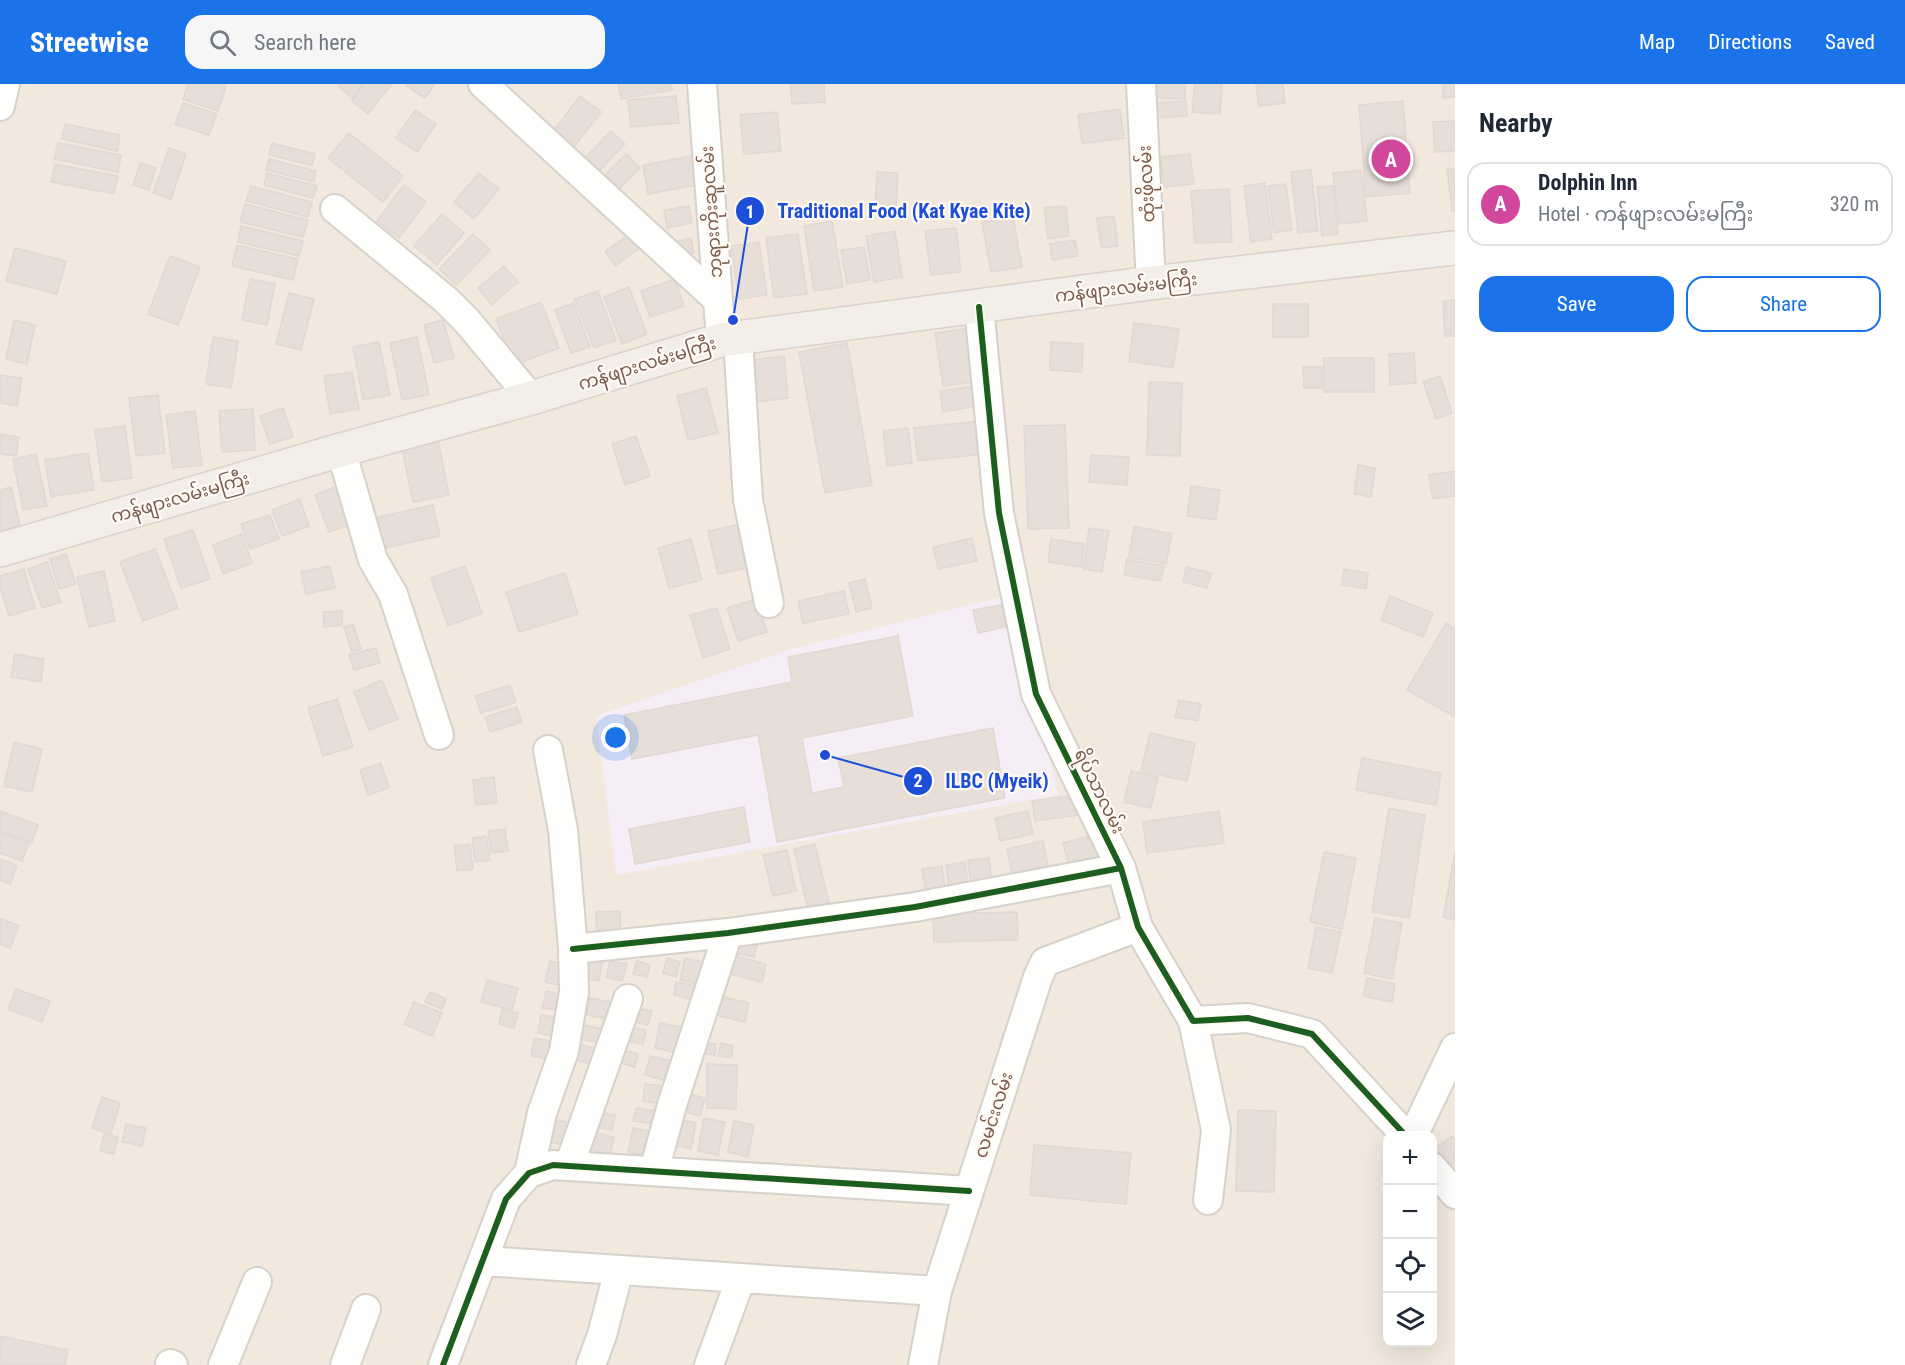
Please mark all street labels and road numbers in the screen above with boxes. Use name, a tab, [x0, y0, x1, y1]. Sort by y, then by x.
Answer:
street label: ဘုရားကိုးဆူလမ်း	[693, 145, 731, 279]
street label: ထုံးဖိုလမ်း	[1130, 145, 1164, 223]
street label: ကန်ဖျားလမ်းမကြီး	[1053, 265, 1199, 311]
street label: ကန်ဖျားလမ်းမကြီး	[575, 329, 720, 399]
street label: ကန်ဖျားလမ်းမကြီး	[107, 464, 253, 532]
street label: ရိပ်သာလမ်း	[1066, 744, 1132, 839]
street label: လမင်းလမ်း	[967, 1069, 1017, 1161]

